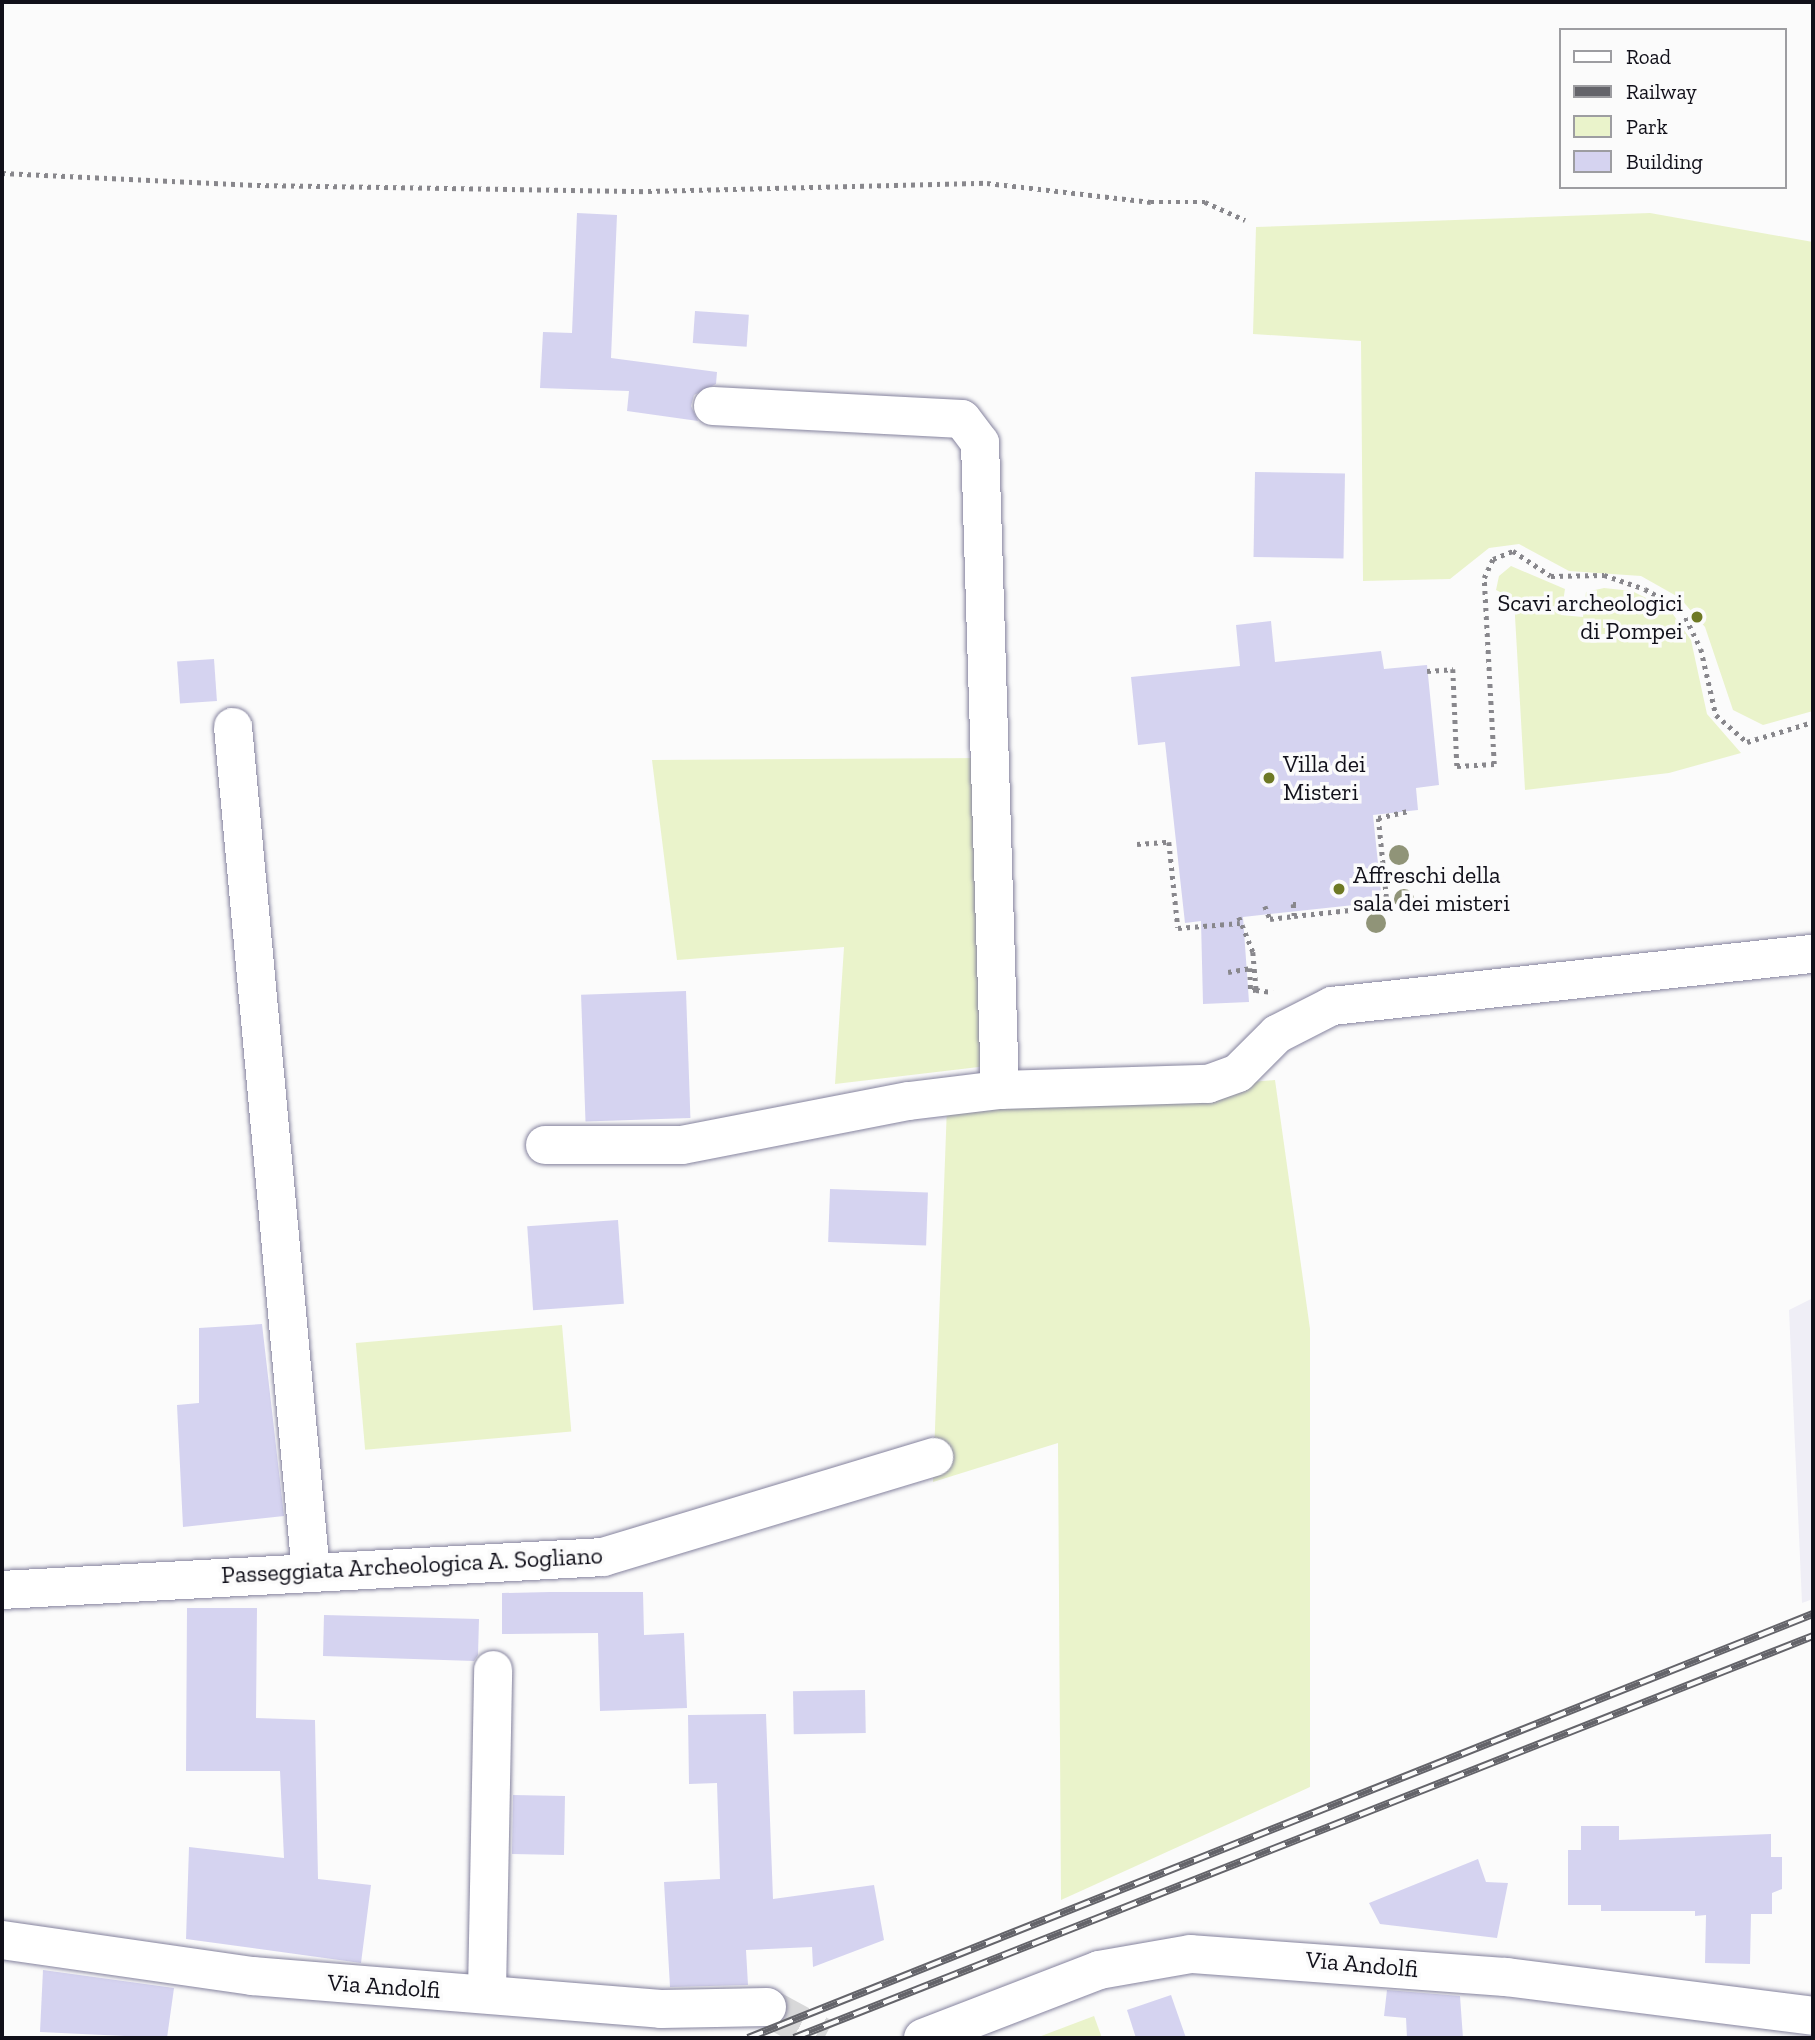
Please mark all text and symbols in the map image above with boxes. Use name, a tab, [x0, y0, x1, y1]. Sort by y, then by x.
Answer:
legend	[1560, 28, 1787, 189]
text: Road	[1626, 44, 1671, 69]
text: Railway	[1626, 79, 1697, 104]
text: Park	[1626, 114, 1668, 139]
text: Building	[1626, 149, 1703, 174]
place label: Scavi archeologici di Pompei	[1497, 589, 1683, 645]
marker: Scavi archeologici di Pompei	[1689, 609, 1705, 625]
place label: Villa dei Misteri	[1283, 750, 1366, 806]
marker: Villa dei Misteri	[1261, 770, 1277, 786]
place label: Affreschi della sala dei misteri	[1353, 861, 1510, 917]
marker: Affreschi della sala dei misteri	[1331, 881, 1347, 897]
street label: Passeggiata Archeologica A. Sogliano	[220, 1541, 604, 1589]
street label: Via Andolfi	[1304, 1945, 1420, 1983]
street label: Via Andolfi	[326, 1968, 442, 2004]

